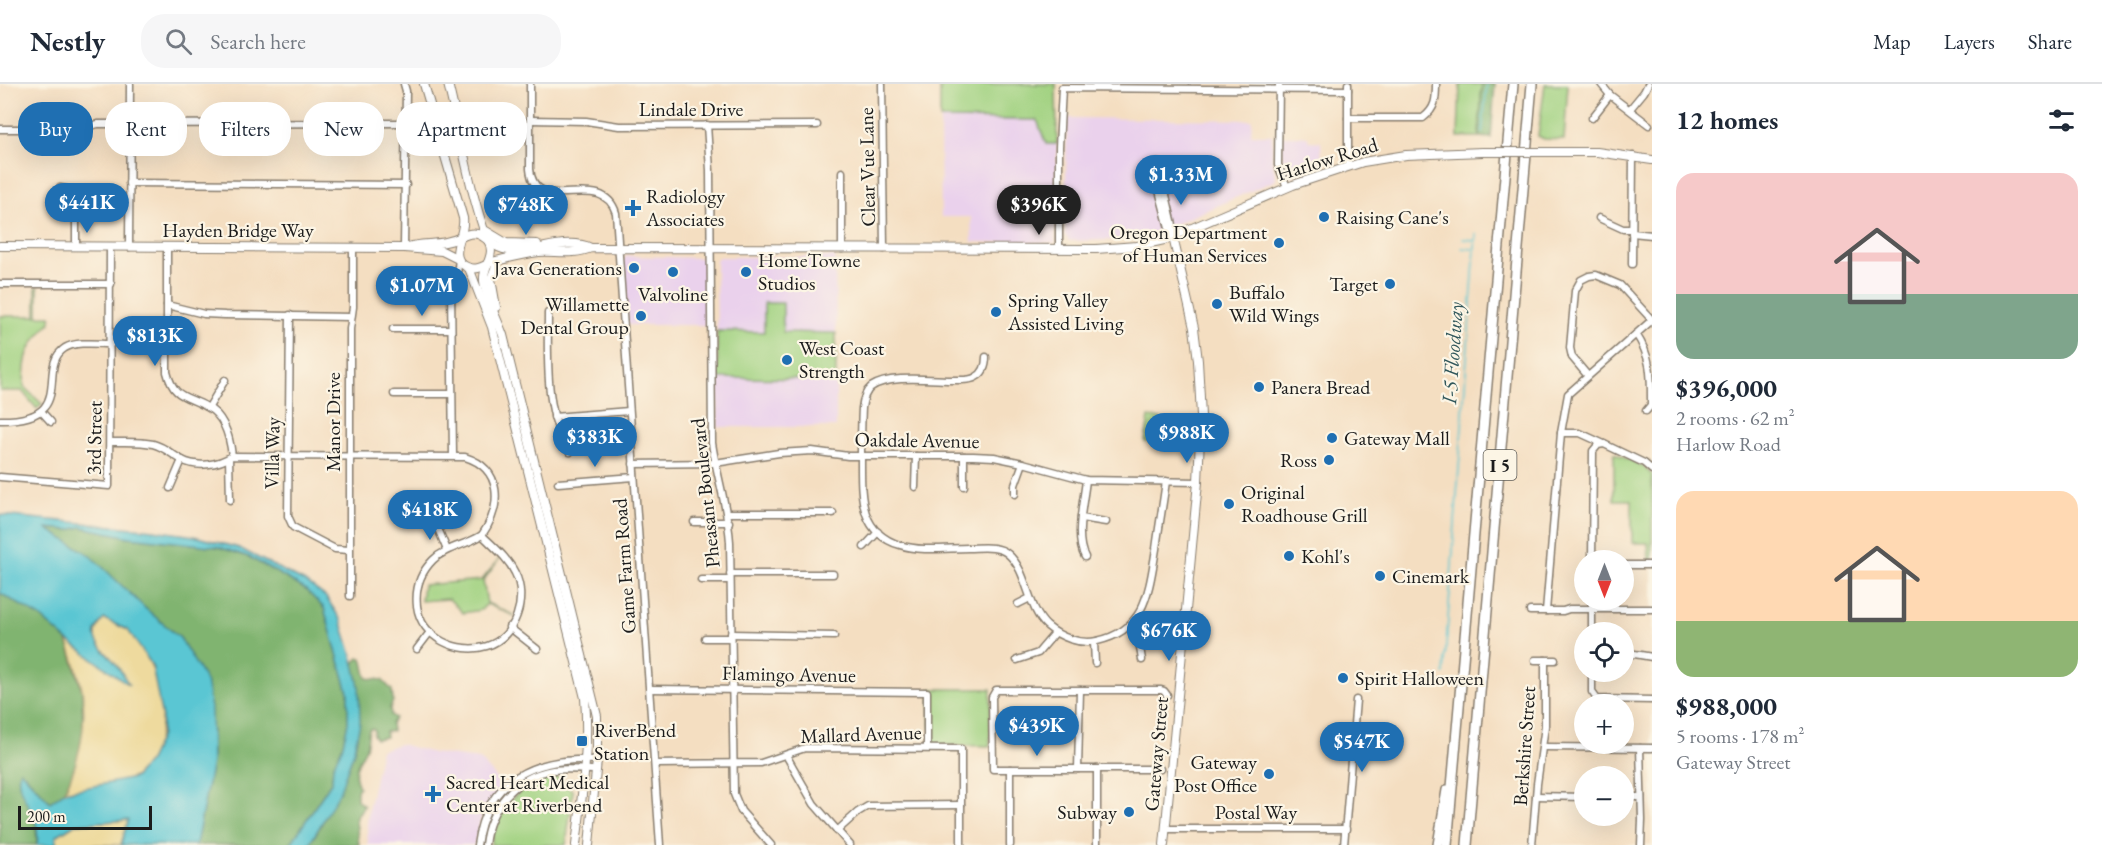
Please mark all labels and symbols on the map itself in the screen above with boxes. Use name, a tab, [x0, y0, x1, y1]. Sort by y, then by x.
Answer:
street label: Lindale Drive	[639, 96, 743, 122]
street label: Clear Vue Lane	[853, 107, 881, 227]
street label: Harlow Road	[1273, 131, 1382, 187]
pin: $1.33M	[1132, 155, 1230, 206]
pin: $441K	[45, 183, 129, 234]
place label: Radiology Associates	[645, 183, 725, 232]
pin: $748K	[484, 185, 568, 236]
pin: $396K	[997, 185, 1081, 236]
marker: Radiology Associates	[624, 199, 642, 217]
place label: Raising Cane's	[1336, 204, 1449, 230]
marker: Raising Cane's	[1317, 210, 1331, 224]
street label: Hayden Bridge Way	[162, 217, 314, 243]
place label: Oregon Department of Human Services	[1110, 219, 1268, 268]
marker: Oregon Department of Human Services	[1272, 236, 1286, 250]
place label: HomeTowne Studios	[758, 247, 861, 296]
place label: Java Generations	[492, 255, 622, 281]
marker: Java Generations	[627, 261, 641, 275]
marker: Valvoline	[666, 265, 680, 279]
marker: HomeTowne Studios	[739, 265, 753, 279]
pin: $1.07M	[373, 266, 471, 317]
place label: Target	[1329, 271, 1379, 297]
marker: Target	[1383, 277, 1397, 291]
place label: Buffalo Wild Wings	[1229, 279, 1319, 328]
place label: Valvoline	[638, 281, 708, 307]
place label: Spring Valley Assisted Living	[1007, 287, 1124, 336]
place label: Willamette Dental Group	[520, 291, 629, 340]
marker: Buffalo Wild Wings	[1210, 297, 1224, 311]
water label: I-5 Floodway	[1435, 300, 1469, 406]
marker: Spring Valley Assisted Living	[989, 305, 1003, 319]
marker: Willamette Dental Group	[634, 309, 648, 323]
pin: $813K	[113, 316, 197, 367]
place label: West Coast Strength	[799, 335, 885, 384]
marker: West Coast Strength	[780, 353, 794, 367]
street label: Manor Drive	[320, 372, 346, 472]
place label: Panera Bread	[1271, 374, 1371, 400]
marker: Panera Bread	[1252, 380, 1266, 394]
street label: 3rd Street	[80, 400, 108, 475]
pin: $988K	[1145, 413, 1229, 464]
street label: Villa Way	[258, 416, 286, 489]
street label: Pheasant Boulevard	[684, 416, 726, 569]
pin: $383K	[553, 417, 637, 468]
place label: Gateway Mall	[1344, 425, 1450, 451]
street label: Oakdale Avenue	[854, 426, 980, 454]
marker: Gateway Mall	[1325, 431, 1339, 445]
place label: Ross	[1280, 447, 1317, 473]
road number: I 5	[1484, 450, 1516, 480]
marker: Ross	[1322, 453, 1336, 467]
place label: Original Roadhouse Grill	[1241, 479, 1368, 528]
pin: $418K	[388, 490, 472, 541]
street label: Game Farm Road	[606, 497, 642, 635]
marker: Original Roadhouse Grill	[1222, 497, 1236, 511]
place label: Kohl's	[1301, 543, 1350, 569]
marker: Kohl's	[1282, 549, 1296, 563]
north arrow	[1574, 550, 1634, 610]
place label: Cinemark	[1392, 563, 1470, 589]
marker: Cinemark	[1373, 569, 1387, 583]
pin: $676K	[1127, 611, 1211, 662]
street label: Flamingo Avenue	[722, 660, 856, 688]
place label: Spirit Halloween	[1355, 665, 1484, 691]
marker: Spirit Halloween	[1336, 671, 1350, 685]
street label: Berkshire Street	[1507, 685, 1541, 807]
street label: Gateway Street	[1138, 695, 1174, 812]
pin: $439K	[995, 706, 1079, 757]
place label: RiverBend Station	[594, 717, 677, 766]
street label: Mallard Avenue	[800, 719, 922, 749]
pin: $547K	[1320, 722, 1404, 773]
marker: RiverBend Station	[575, 734, 589, 748]
place label: Gateway Post Office	[1174, 749, 1257, 798]
marker: Gateway Post Office	[1262, 767, 1276, 781]
place label: Sacred Heart Medical Center at Riverbend	[446, 769, 610, 818]
marker: Sacred Heart Medical Center at Riverbend	[424, 785, 442, 803]
place label: Subway	[1057, 799, 1117, 825]
street label: Postal Way	[1215, 799, 1297, 825]
scale bar	[18, 803, 152, 830]
marker: Subway	[1122, 805, 1136, 819]

